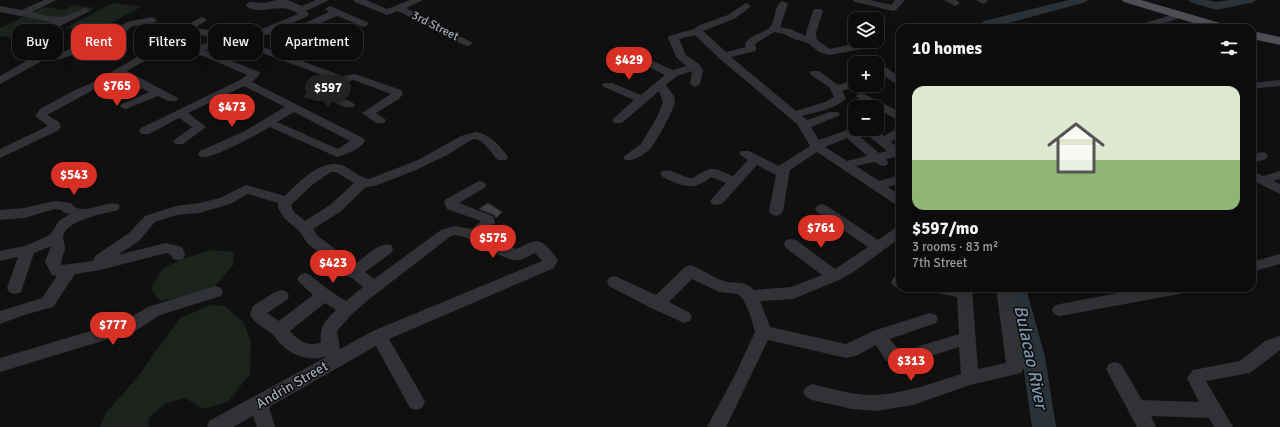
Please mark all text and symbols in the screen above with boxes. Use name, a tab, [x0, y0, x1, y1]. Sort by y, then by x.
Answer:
street label: 3rd Street	[409, 8, 461, 44]
map controls	[848, 12, 884, 136]
button: layers	[848, 12, 884, 48]
chip: Buy	[12, 24, 63, 60]
chip: Rent	[71, 24, 126, 60]
chip: Filters	[134, 24, 200, 60]
chip: New	[208, 24, 263, 60]
chip: Apartment	[271, 24, 363, 60]
icon: filters	[1218, 37, 1240, 59]
text: 10 homes	[912, 38, 982, 59]
pin: $429	[605, 47, 653, 81]
text: $429	[615, 52, 643, 68]
button: +	[848, 56, 884, 92]
pin: $765	[93, 73, 141, 107]
pin: $597	[304, 75, 352, 109]
text: $765	[103, 78, 131, 94]
text: $597	[314, 80, 342, 96]
pin: $473	[208, 94, 256, 128]
text: $473	[218, 99, 246, 115]
button: −	[848, 100, 884, 136]
icon: home	[1040, 112, 1112, 184]
pin: $543	[50, 162, 98, 196]
text: $543	[60, 167, 88, 183]
pin: $761	[797, 215, 845, 249]
text: $597/mo	[912, 218, 978, 239]
text: $761	[807, 220, 835, 236]
pin: $575	[469, 225, 517, 259]
text: $575	[479, 230, 507, 246]
text: 3 rooms · 83 m²	[912, 239, 998, 255]
pin: $423	[309, 250, 357, 284]
text: $423	[319, 255, 347, 271]
text: 7th Street	[912, 255, 967, 271]
water label: Bulacao River	[1009, 303, 1053, 413]
pin: $777	[89, 312, 137, 346]
text: $777	[99, 317, 127, 333]
pin: $313	[887, 348, 935, 382]
text: $313	[897, 353, 925, 369]
street label: Andrin Street	[253, 358, 331, 412]

